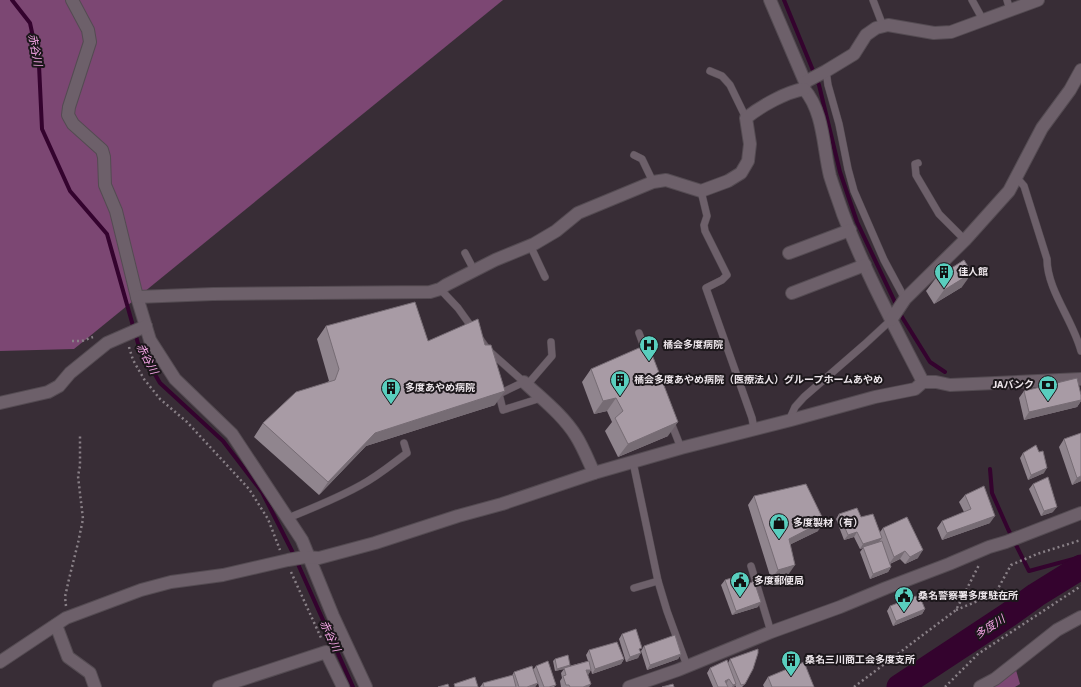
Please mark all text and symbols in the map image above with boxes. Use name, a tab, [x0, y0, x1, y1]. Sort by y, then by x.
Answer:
water label: 赤谷川	[25, 33, 45, 68]
building icon: 佳人館	[933, 261, 955, 289]
place label: 佳人館	[958, 266, 988, 278]
hospital icon: 橘会多度病院	[638, 334, 660, 362]
place label: 橘会多度病院	[663, 339, 723, 351]
water label: 赤谷川	[134, 341, 161, 378]
building icon: 橘会多度あやめ病院（医療法人）グループホームあやめ	[609, 369, 631, 397]
place label: 橘会多度あやめ病院（医療法人）グループホームあやめ	[634, 374, 883, 386]
bank icon: JAバンク	[1037, 374, 1059, 402]
building icon: 多度あやめ病院	[380, 377, 402, 405]
place label: JAバンク	[993, 379, 1034, 391]
place label: 多度あやめ病院	[405, 382, 475, 394]
shop icon: 多度製材（有）	[768, 512, 790, 540]
place label: 多度製材（有）	[793, 517, 863, 529]
public building icon: 多度郵便局	[729, 570, 751, 598]
place label: 多度郵便局	[754, 575, 804, 587]
public building icon: 桑名警察署多度駐在所	[893, 585, 915, 613]
place label: 桑名警察署多度駐在所	[918, 590, 1018, 602]
water label: 多度川	[973, 612, 1008, 641]
water label: 赤谷川	[317, 618, 343, 655]
building icon: 桑名三川商工会多度支所	[780, 649, 802, 677]
place label: 桑名三川商工会多度支所	[805, 654, 915, 666]

